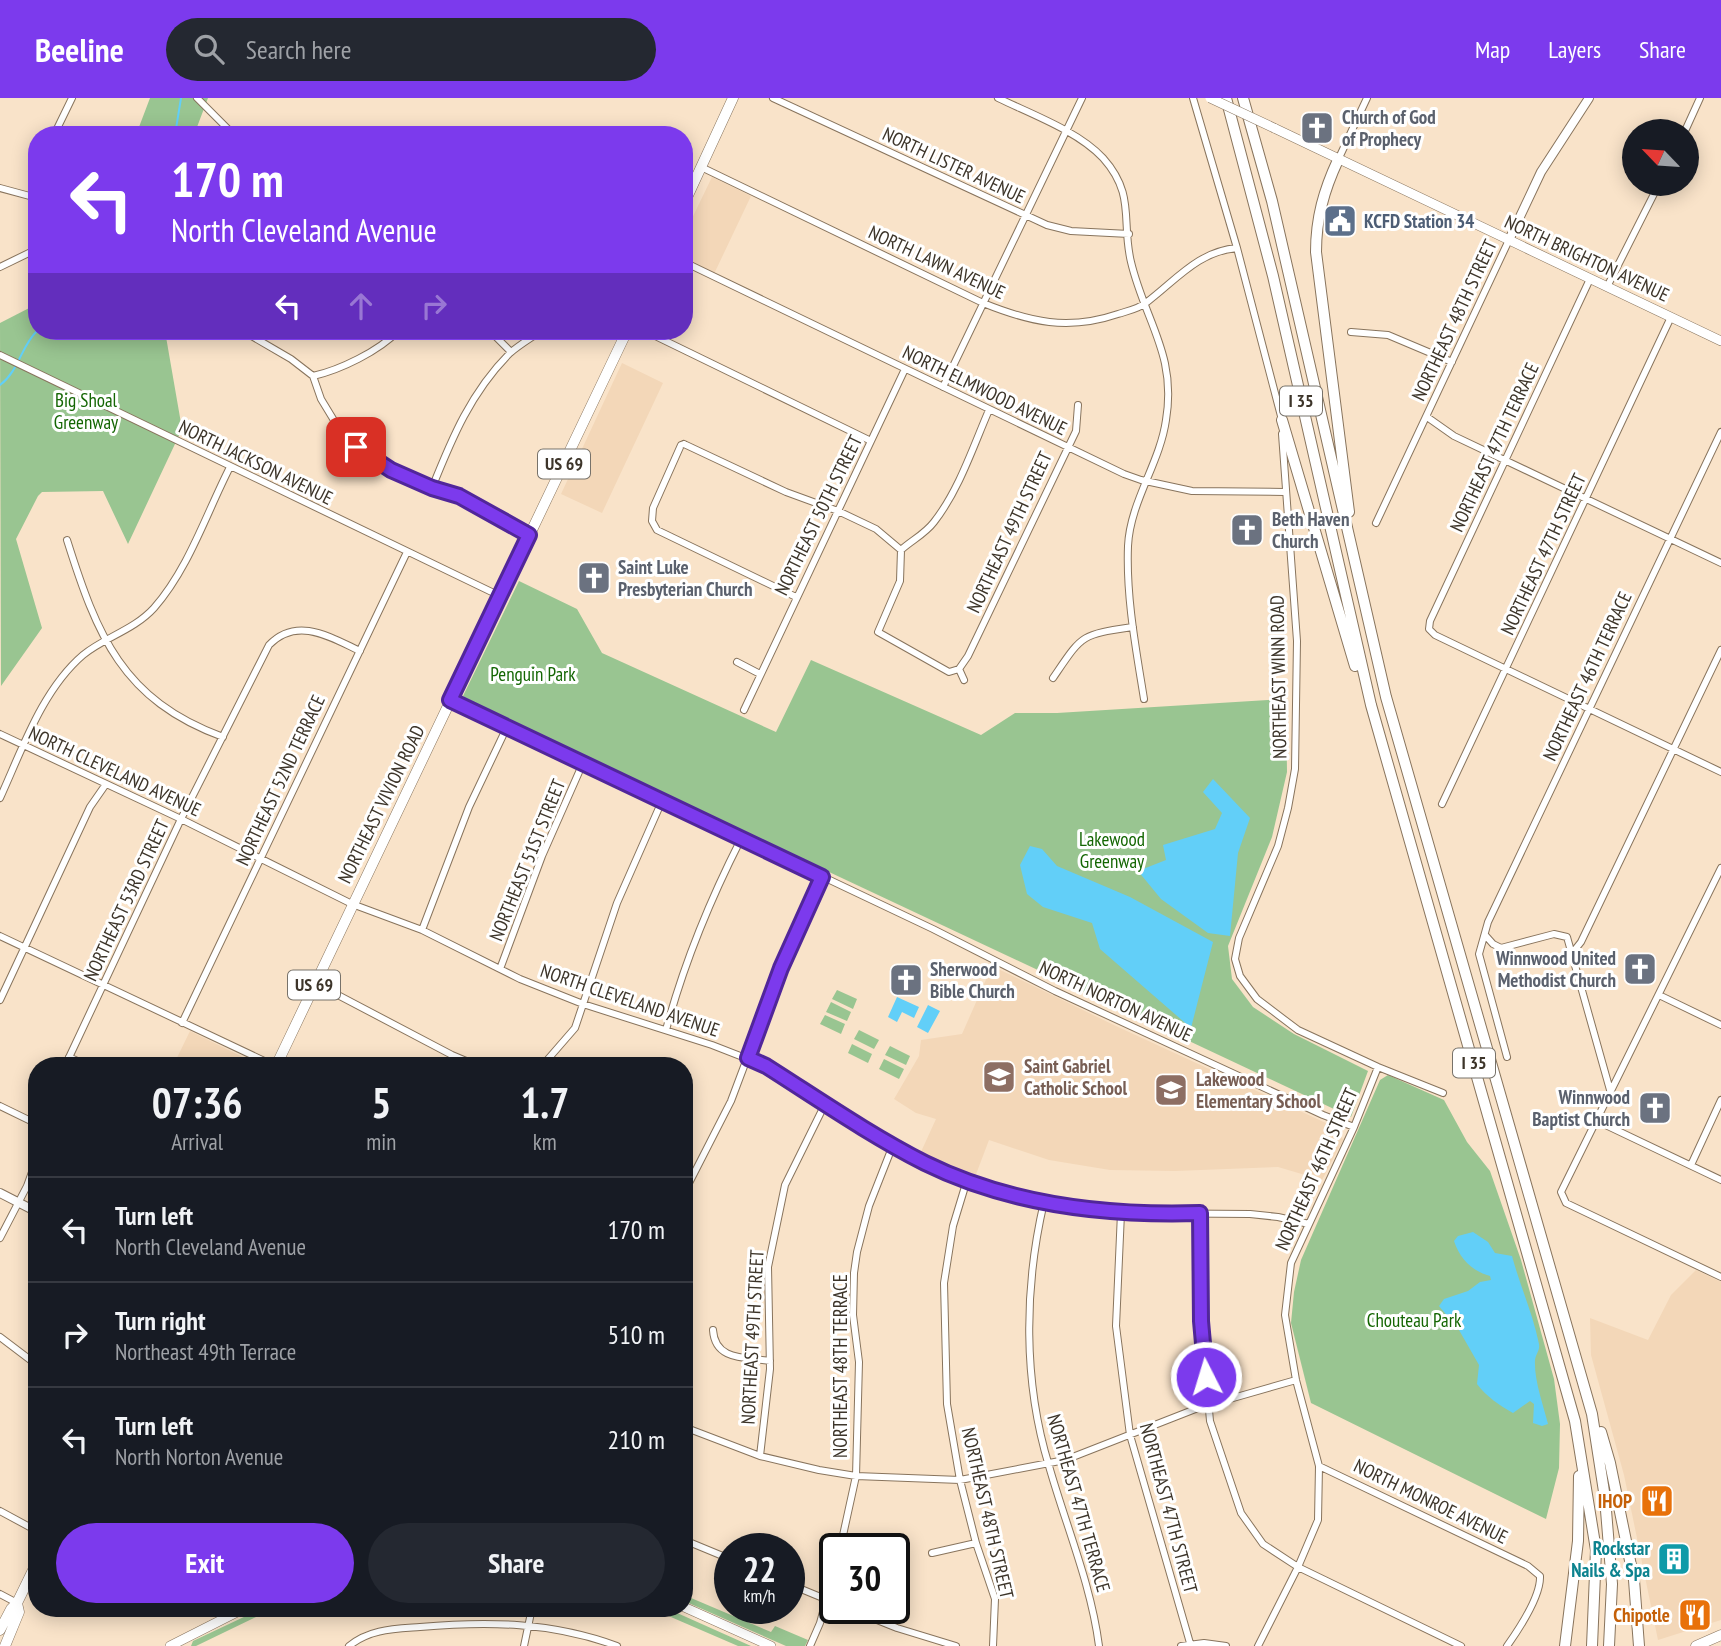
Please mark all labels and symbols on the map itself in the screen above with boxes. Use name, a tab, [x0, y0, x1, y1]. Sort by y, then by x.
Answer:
place label: Church of God of Prophecy	[1342, 105, 1436, 151]
church icon: Church of God of Prophecy	[1298, 109, 1336, 147]
north arrow	[1622, 119, 1699, 196]
street label: NORTH LISTER AVENUE	[879, 121, 1029, 209]
public building icon: KCFD Station 34	[1321, 202, 1359, 240]
place label: KCFD Station 34	[1364, 209, 1474, 233]
street label: NORTH BRIGHTON AVENUE	[1501, 209, 1673, 307]
street label: NORTH LAWN AVENUE	[865, 220, 1009, 304]
street label: NORTHEAST 48TH STREET	[1406, 235, 1502, 404]
street label: NORTH ELMWOOD AVENUE	[899, 340, 1071, 440]
street label: NORTHEAST 47TH TERRACE	[1444, 359, 1544, 535]
road number: I 35	[1280, 386, 1322, 416]
park label: Big Shoal Greenway	[54, 388, 119, 434]
street label: NORTH JACKSON AVENUE	[175, 414, 337, 510]
pin	[326, 417, 386, 477]
street label: NORTHEAST 50TH STREET	[769, 431, 867, 599]
street label: NORTHEAST 49TH STREET	[961, 447, 1057, 616]
road number: US 69	[538, 450, 590, 478]
street label: NORTHEAST 47TH STREET	[1495, 469, 1591, 638]
place label: Beth Haven Church	[1272, 507, 1350, 553]
church icon: Beth Haven Church	[1228, 511, 1266, 549]
place label: Saint Luke Presbyterian Church	[618, 555, 753, 601]
church icon: Saint Luke Presbyterian Church	[575, 559, 613, 597]
street label: NORTHEAST 46TH TERRACE	[1537, 588, 1637, 764]
street label: NORTHEAST WINN ROAD	[1265, 595, 1291, 759]
park label: Penguin Park	[490, 662, 576, 686]
street label: NORTHEAST 52ND TERRACE	[230, 691, 330, 869]
street label: NORTH CLEVELAND AVENUE	[25, 721, 205, 821]
street label: NORTHEAST VIVION ROAD	[332, 721, 430, 887]
street label: NORTHEAST 51ST STREET	[484, 775, 571, 944]
street label: NORTHEAST 53RD STREET	[78, 815, 174, 985]
park label: Lakewood Greenway	[1079, 827, 1145, 873]
place label: Winnwood United Methodist Church	[1495, 946, 1616, 992]
church icon: Winnwood United Methodist Church	[1621, 950, 1659, 988]
street label: NORTH NORTON AVENUE	[1036, 955, 1196, 1047]
place label: Sherwood Bible Church	[930, 957, 1015, 1003]
street label: NORTH CLEVELAND AVENUE	[537, 958, 723, 1042]
church icon: Sherwood Bible Church	[887, 961, 925, 999]
road number: US 69	[288, 970, 340, 1000]
road number: I 35	[1453, 1048, 1495, 1078]
place label: Saint Gabriel Catholic School	[1024, 1054, 1127, 1100]
school or university icon: Saint Gabriel Catholic School	[980, 1058, 1018, 1096]
place label: Lakewood Elementary School	[1196, 1067, 1321, 1113]
school or university icon: Lakewood Elementary School	[1152, 1071, 1190, 1109]
street label: NORTHEAST 46TH STREET	[1269, 1084, 1363, 1254]
place label: Winnwood Baptist Church	[1532, 1085, 1630, 1131]
church icon: Winnwood Baptist Church	[1636, 1089, 1674, 1127]
street label: NORTHEAST 49TH STREET	[735, 1248, 769, 1425]
street label: NORTHEAST 48TH TERRACE	[828, 1274, 852, 1458]
park label: Chouteau Park	[1367, 1308, 1462, 1332]
position arrow	[1169, 1340, 1243, 1414]
street label: NORTHEAST 47TH TERRACE	[1042, 1411, 1116, 1595]
street label: NORTHEAST 47TH STREET	[1135, 1420, 1203, 1596]
street label: NORTHEAST 48TH STREET	[957, 1425, 1019, 1601]
street label: NORTH MONROE AVENUE	[1350, 1453, 1512, 1549]
restaurant icon: IHOP	[1638, 1482, 1676, 1520]
place label: IHOP	[1598, 1489, 1632, 1513]
speed limit sign: 30	[819, 1533, 910, 1624]
place label: Rockstar Nails & Spa	[1571, 1536, 1650, 1582]
building icon: Rockstar Nails & Spa	[1655, 1540, 1693, 1578]
restaurant icon: Chipotle	[1676, 1596, 1714, 1634]
place label: Chipotle	[1613, 1603, 1670, 1627]

